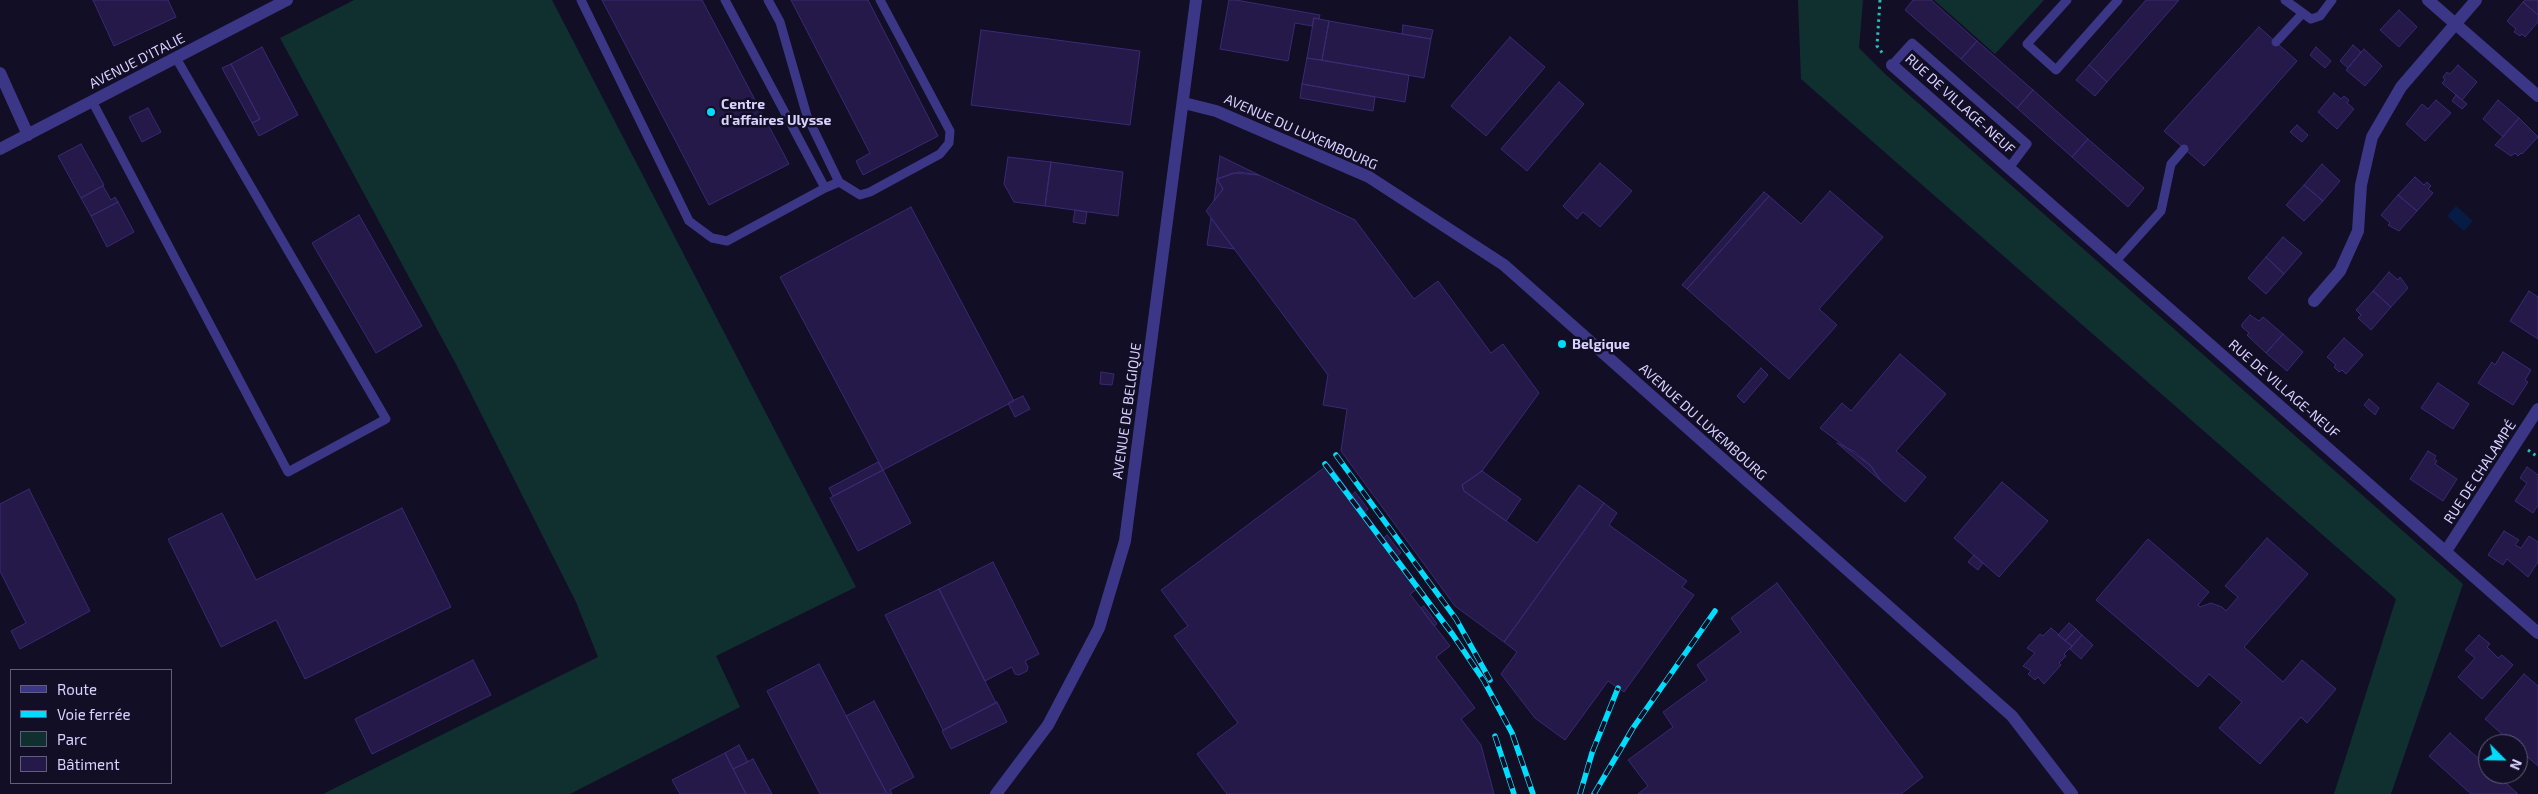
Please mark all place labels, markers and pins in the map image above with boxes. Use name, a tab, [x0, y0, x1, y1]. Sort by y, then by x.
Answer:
place label: Centre d'affaires Ulysse	[721, 96, 831, 128]
marker: Centre d'affaires Ulysse	[705, 106, 717, 118]
place label: Belgique	[1572, 336, 1630, 352]
marker: Belgique	[1556, 338, 1568, 350]

